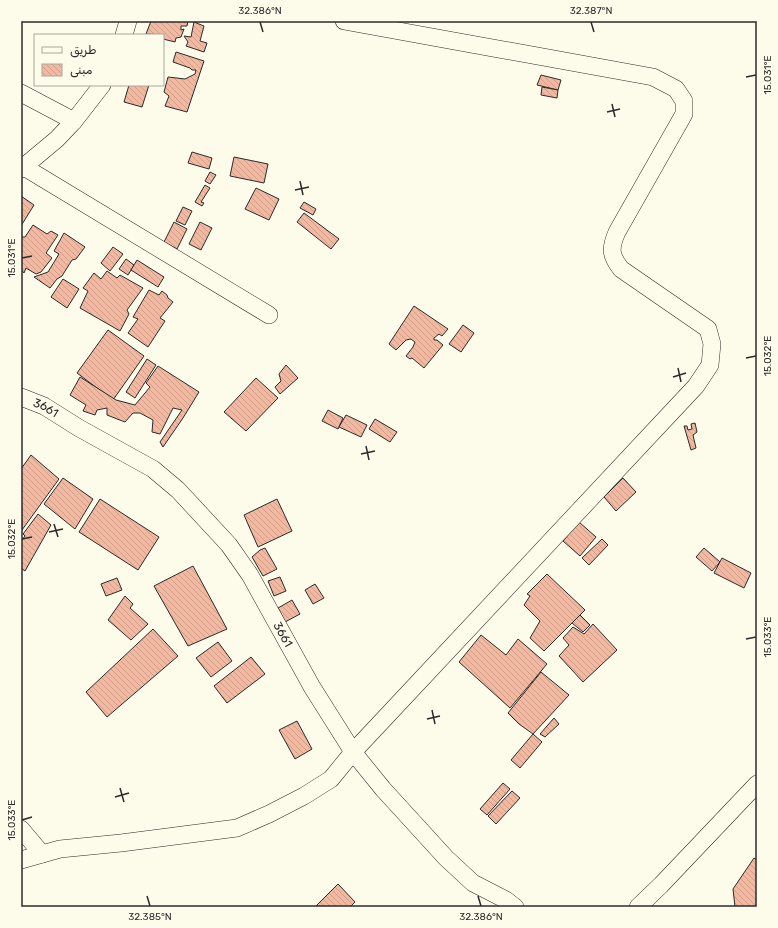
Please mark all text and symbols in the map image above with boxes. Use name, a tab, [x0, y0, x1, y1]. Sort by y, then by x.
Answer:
text: 32.386°N	[238, 5, 282, 17]
text: 32.387°N	[570, 5, 612, 17]
legend	[34, 34, 164, 86]
text: طريق	[70, 43, 96, 58]
text: 15.031°E	[762, 56, 774, 94]
text: مبنى	[70, 63, 93, 78]
text: 15.031°E	[6, 239, 18, 277]
text: 15.032°E	[762, 336, 774, 376]
street label: 3661	[31, 395, 61, 420]
text: 15.032°E	[6, 519, 18, 559]
text: 15.033°E	[762, 617, 774, 657]
street label: 3661	[270, 620, 296, 650]
text: 15.033°E	[6, 800, 18, 840]
text: 32.385°N	[128, 911, 172, 923]
text: 32.386°N	[459, 911, 503, 923]

